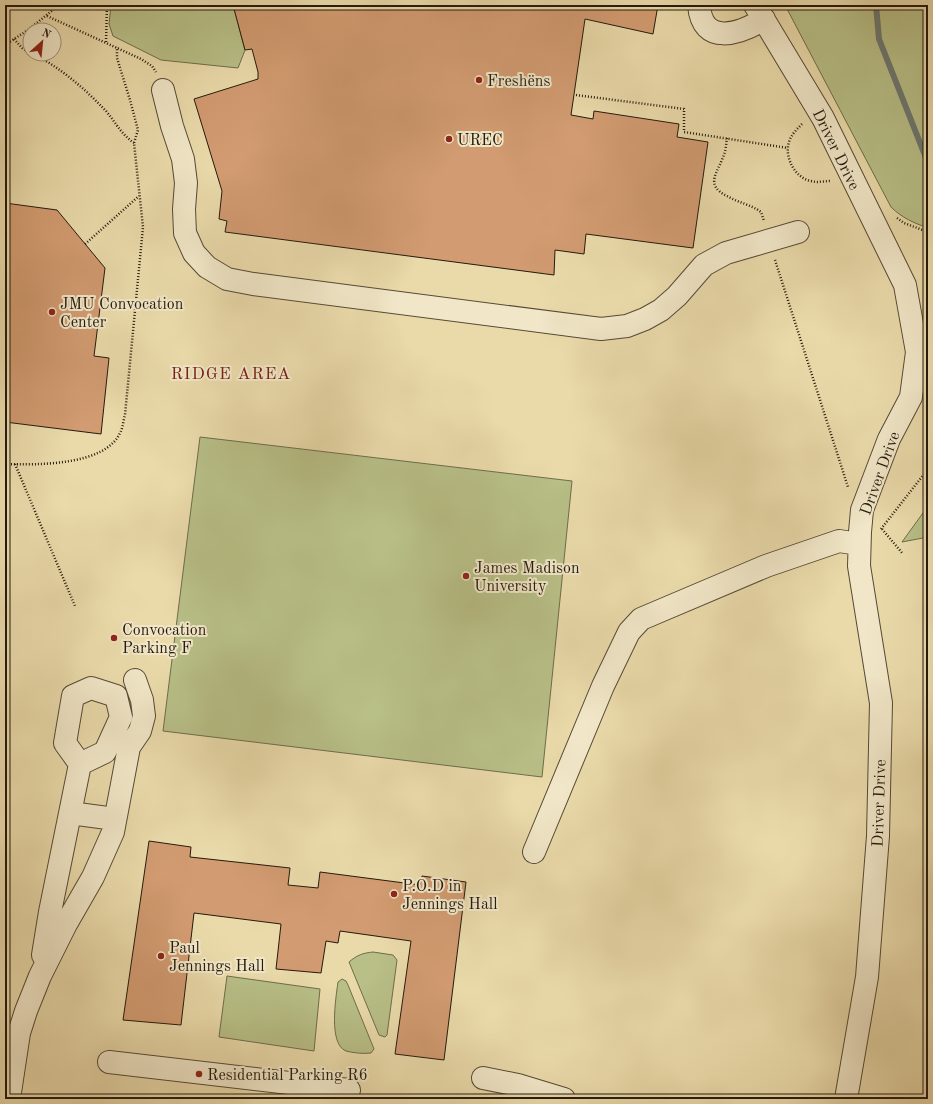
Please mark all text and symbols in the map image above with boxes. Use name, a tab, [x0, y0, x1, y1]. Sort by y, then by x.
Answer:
north arrow	[22, 22, 62, 62]
text: N	[40, 28, 53, 42]
place label: Freshëns	[487, 74, 550, 90]
marker: Freshëns	[474, 75, 484, 85]
street label: Driver Drive	[809, 107, 862, 193]
place label: UREC	[457, 133, 503, 149]
marker: UREC	[444, 134, 454, 144]
place label: JMU Convocation Center	[60, 297, 184, 331]
marker: JMU Convocation Center	[47, 307, 57, 317]
district label: RIDGE AREA	[171, 366, 291, 383]
street label: Driver Drive	[858, 430, 903, 518]
place label: James Madison University	[474, 561, 580, 595]
marker: James Madison University	[461, 571, 471, 581]
place label: Convocation Parking F	[122, 623, 207, 657]
marker: Convocation Parking F	[109, 633, 119, 643]
street label: Driver Drive	[870, 759, 890, 847]
place label: P.O.D in Jennings Hall	[402, 879, 497, 913]
marker: P.O.D in Jennings Hall	[389, 889, 399, 899]
place label: Paul Jennings Hall	[169, 941, 264, 975]
marker: Paul Jennings Hall	[156, 951, 166, 961]
place label: Residential Parking R6	[207, 1068, 368, 1084]
marker: Residential Parking R6	[194, 1069, 204, 1079]

